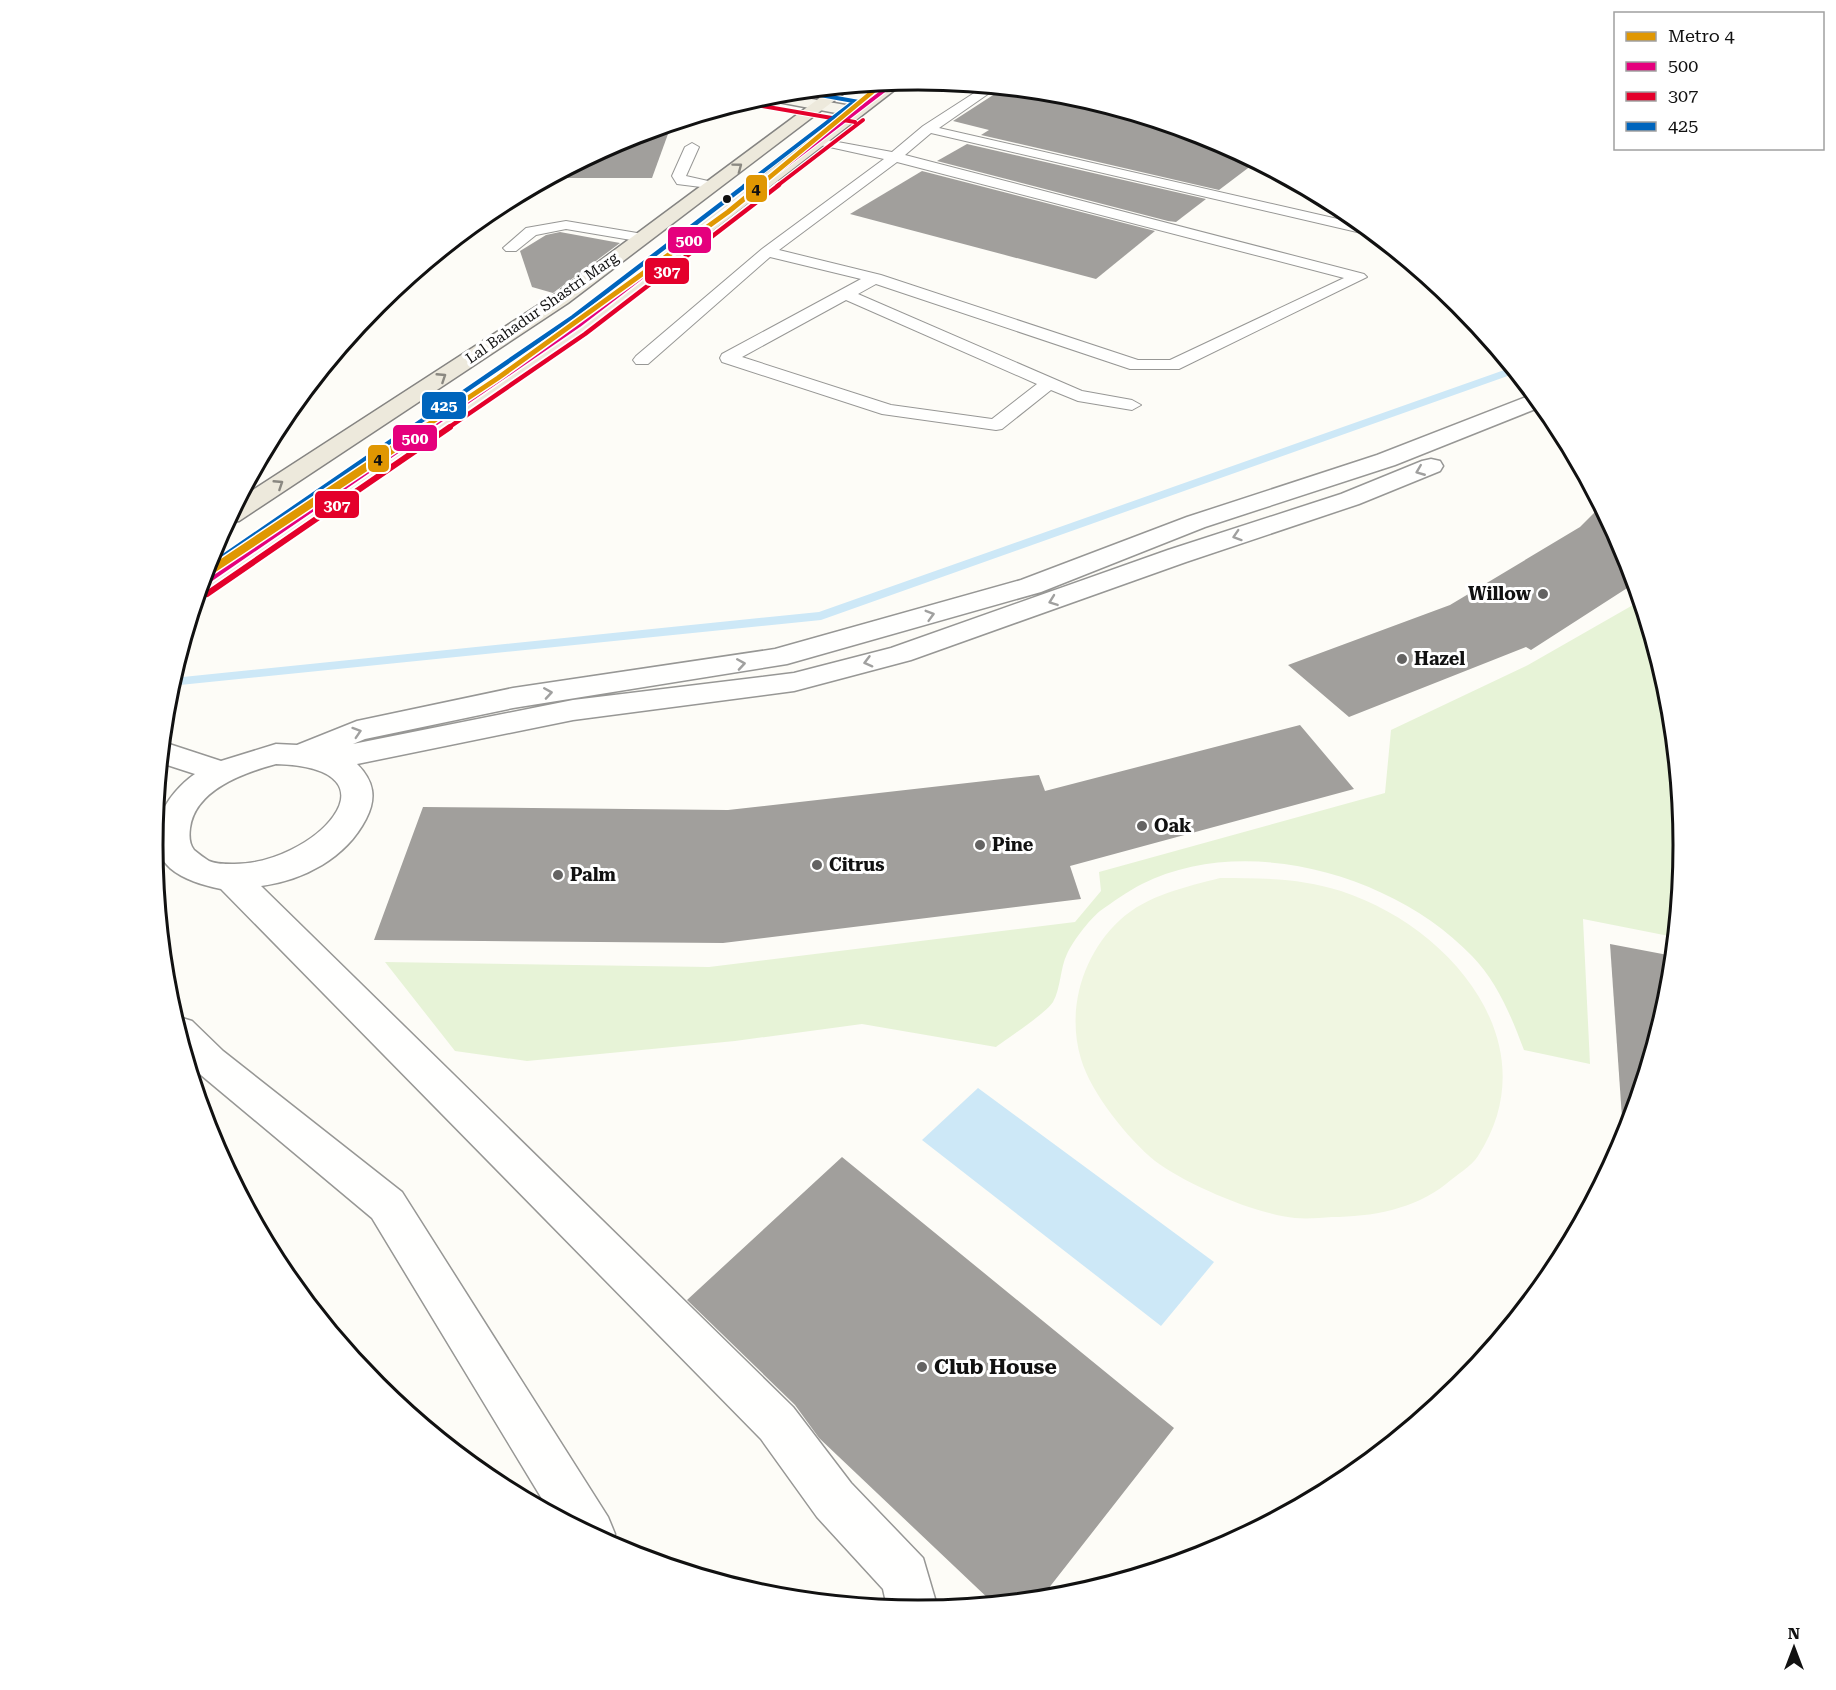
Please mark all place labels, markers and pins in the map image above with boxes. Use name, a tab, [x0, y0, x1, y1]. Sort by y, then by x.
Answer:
unlabelled marker	[721, 193, 733, 205]
place label: Willow	[1468, 583, 1532, 604]
marker: Willow	[1536, 587, 1550, 601]
place label: Hazel	[1414, 648, 1465, 669]
marker: Hazel	[1395, 652, 1409, 666]
place label: Oak	[1154, 815, 1192, 836]
marker: Oak	[1135, 819, 1149, 833]
place label: Pine	[992, 834, 1034, 855]
marker: Pine	[973, 838, 987, 852]
place label: Citrus	[829, 854, 884, 875]
marker: Citrus	[810, 858, 824, 872]
place label: Palm	[570, 864, 617, 885]
marker: Palm	[551, 868, 565, 882]
place label: Club House	[934, 1355, 1057, 1379]
marker: Club House	[915, 1360, 929, 1374]

